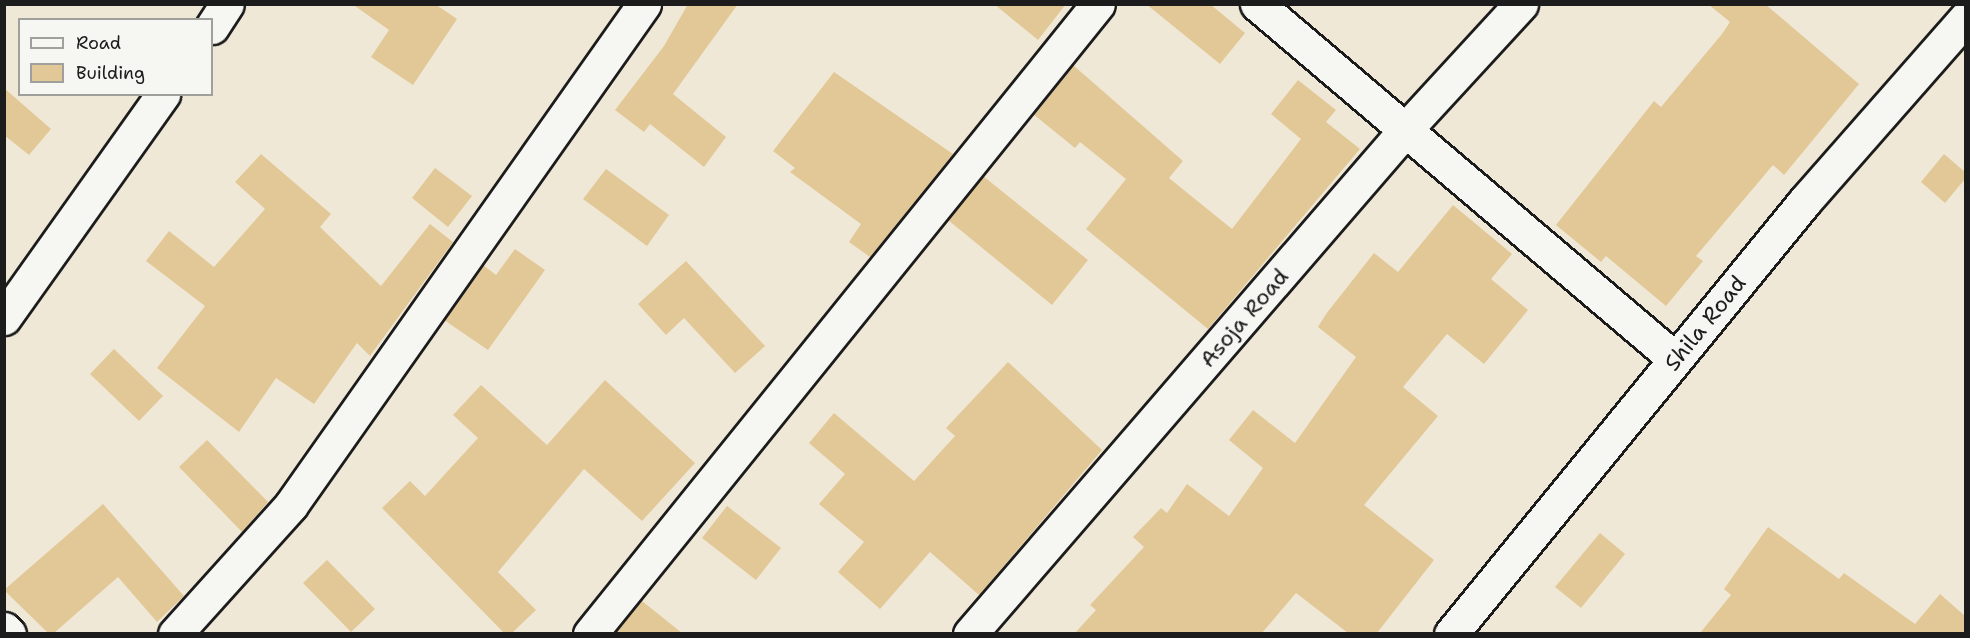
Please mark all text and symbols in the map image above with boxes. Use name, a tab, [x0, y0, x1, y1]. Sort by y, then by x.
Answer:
legend	[18, 18, 213, 96]
text: Road	[76, 31, 121, 55]
text: Building	[76, 61, 145, 85]
street label: Asoja Road	[1194, 263, 1294, 373]
street label: Shila Road	[1659, 270, 1751, 376]

